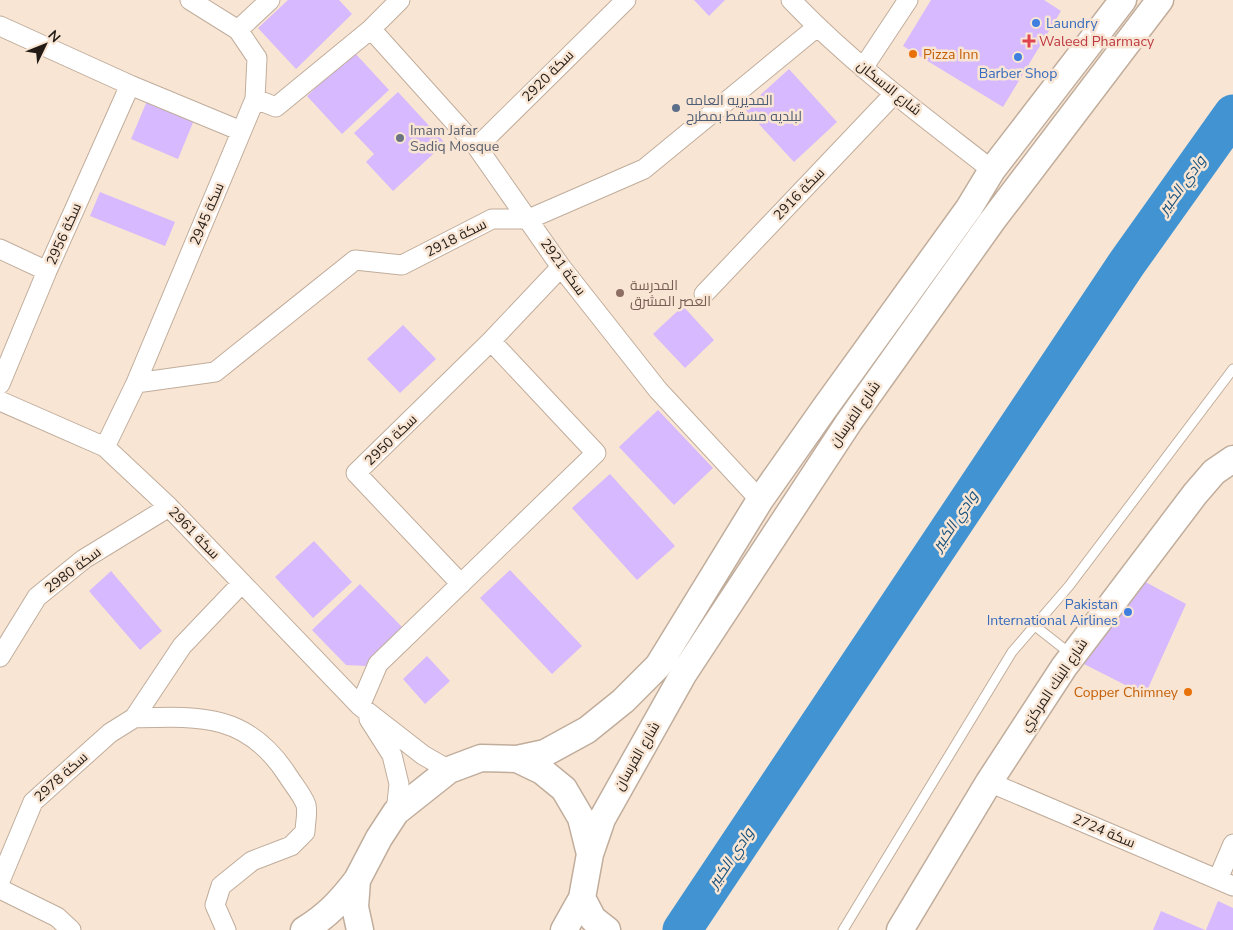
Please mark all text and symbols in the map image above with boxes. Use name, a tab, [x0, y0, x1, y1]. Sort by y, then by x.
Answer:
place label: Laundry	[1046, 14, 1098, 33]
marker: Laundry	[1030, 17, 1042, 29]
north arrow	[20, 20, 70, 70]
text: N	[44, 26, 65, 47]
place label: Waleed Pharmacy	[1039, 32, 1155, 51]
marker: Waleed Pharmacy	[1023, 35, 1035, 47]
place label: Pizza Inn	[923, 45, 979, 64]
street label: سكة 2920	[518, 46, 578, 106]
marker: Pizza Inn	[907, 48, 919, 60]
marker: Barber Shop	[1012, 51, 1024, 63]
street label: شارع الاسكان	[853, 56, 925, 120]
place label: Barber Shop	[979, 64, 1057, 83]
place label: المديريه العامه لبلديه مسقط بمطرح	[686, 91, 802, 126]
marker: المديريه العامه لبلديه مسقط بمطرح	[670, 102, 682, 114]
place label: Imam Jafar Sadiq Mosque	[410, 121, 499, 156]
marker: Imam Jafar Sadiq Mosque	[394, 132, 406, 144]
water label: وادي الكبير	[1153, 151, 1212, 221]
street label: سكة 2916	[769, 164, 829, 224]
street label: سكة 2945	[185, 180, 229, 248]
street label: سكة 2956	[42, 200, 86, 268]
street label: سكة 2918	[422, 215, 490, 261]
street label: سكة 2921	[536, 235, 590, 299]
place label: المدرسة العصر المشرق	[630, 276, 711, 311]
marker: المدرسة العصر المشرق	[614, 287, 626, 299]
street label: شارع الفرسان	[825, 377, 885, 451]
street label: سكة 2950	[361, 410, 421, 470]
water label: وادي الكبير	[927, 486, 984, 558]
street label: سكة 2961	[164, 503, 224, 563]
street label: سكة 2980	[41, 543, 105, 597]
place label: Pakistan International Airlines	[987, 595, 1118, 630]
marker: Pakistan International Airlines	[1122, 606, 1134, 618]
street label: شارع البنك المركزي	[1016, 635, 1094, 736]
place label: Copper Chimney	[1074, 683, 1179, 702]
marker: Copper Chimney	[1182, 686, 1194, 698]
street label: شارع الفرسان	[610, 718, 664, 794]
street label: سكة 2978	[30, 748, 92, 806]
street label: سكة 2724	[1070, 809, 1138, 853]
water label: وادي الكبير	[703, 823, 760, 895]

